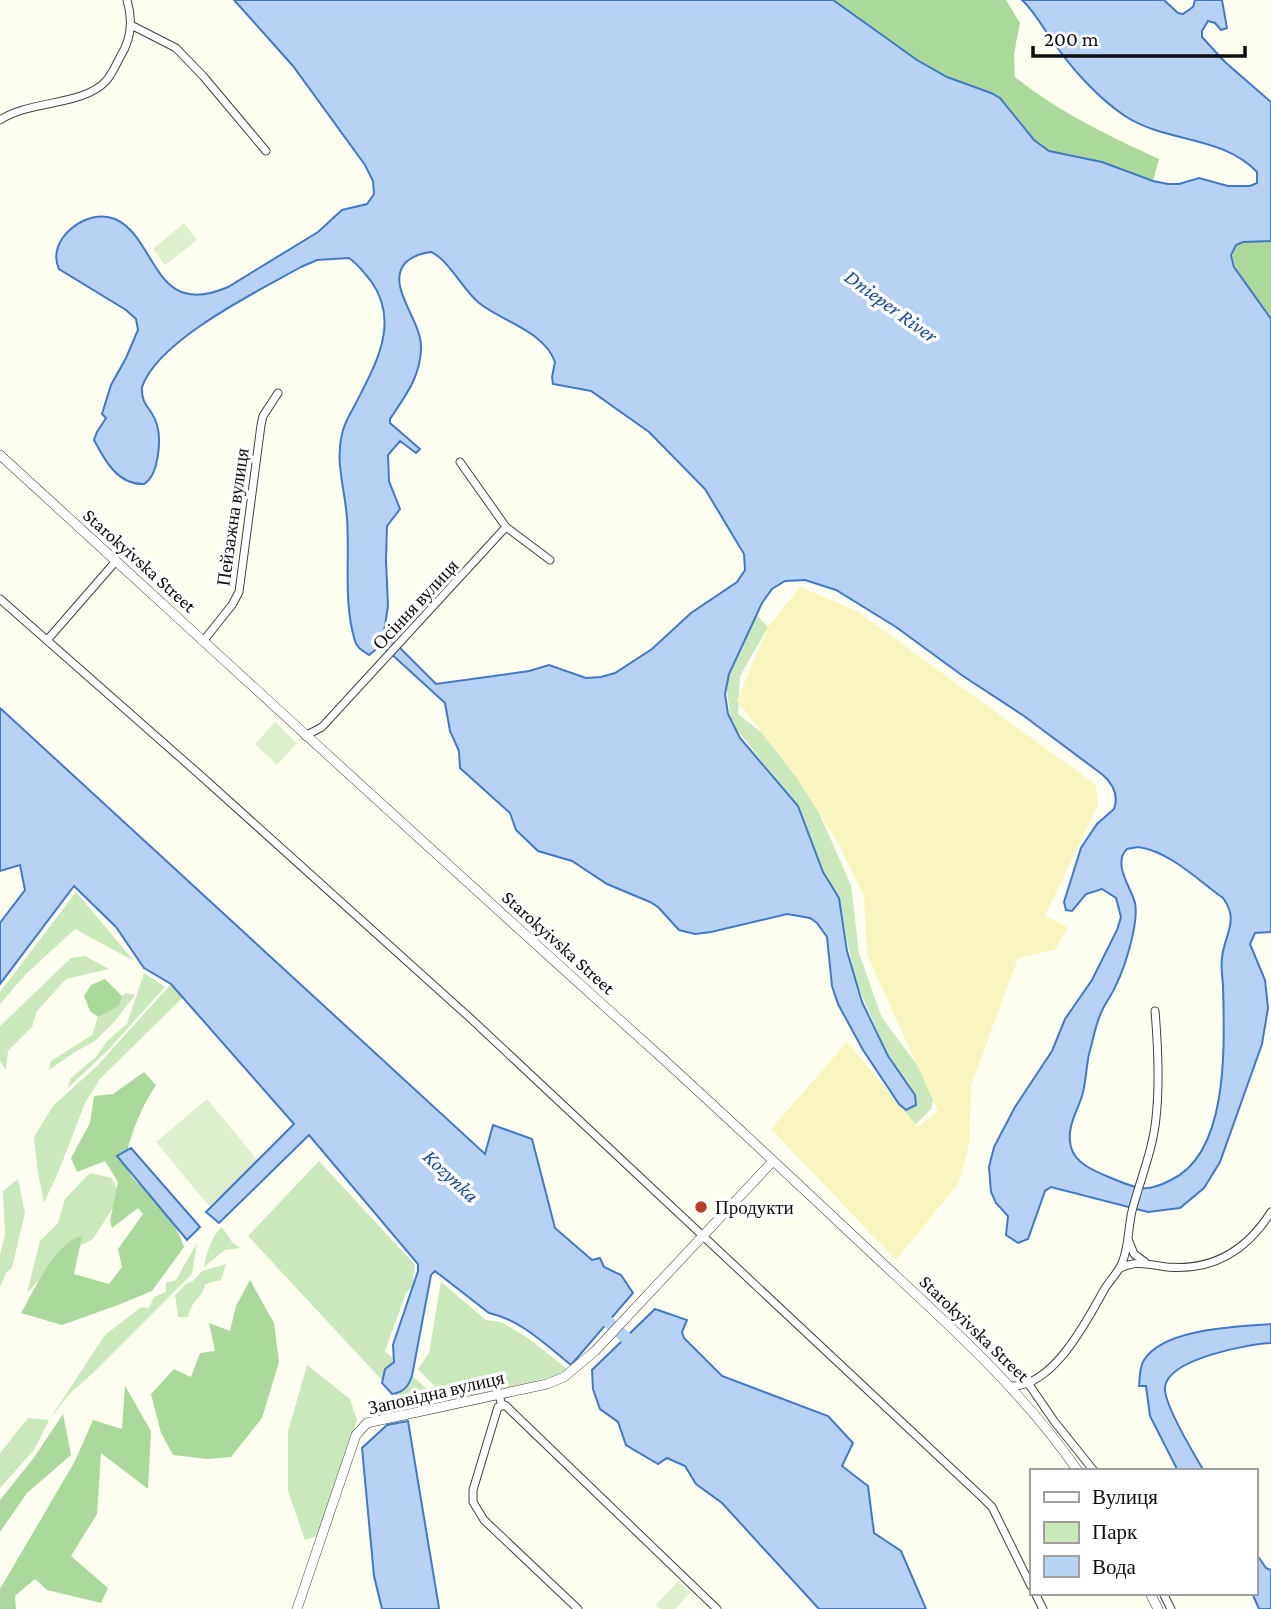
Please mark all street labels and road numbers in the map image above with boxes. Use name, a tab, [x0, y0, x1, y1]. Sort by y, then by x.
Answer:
street label: Пейзажна вулиця	[212, 446, 253, 587]
street label: Starokyivska Street	[79, 504, 201, 617]
street label: Осіння вулиця	[368, 555, 463, 654]
street label: Starokyivska Street	[498, 886, 620, 999]
street label: Starokyivska Street	[916, 1271, 1034, 1386]
street label: Заповідна вулиця	[366, 1367, 506, 1418]

